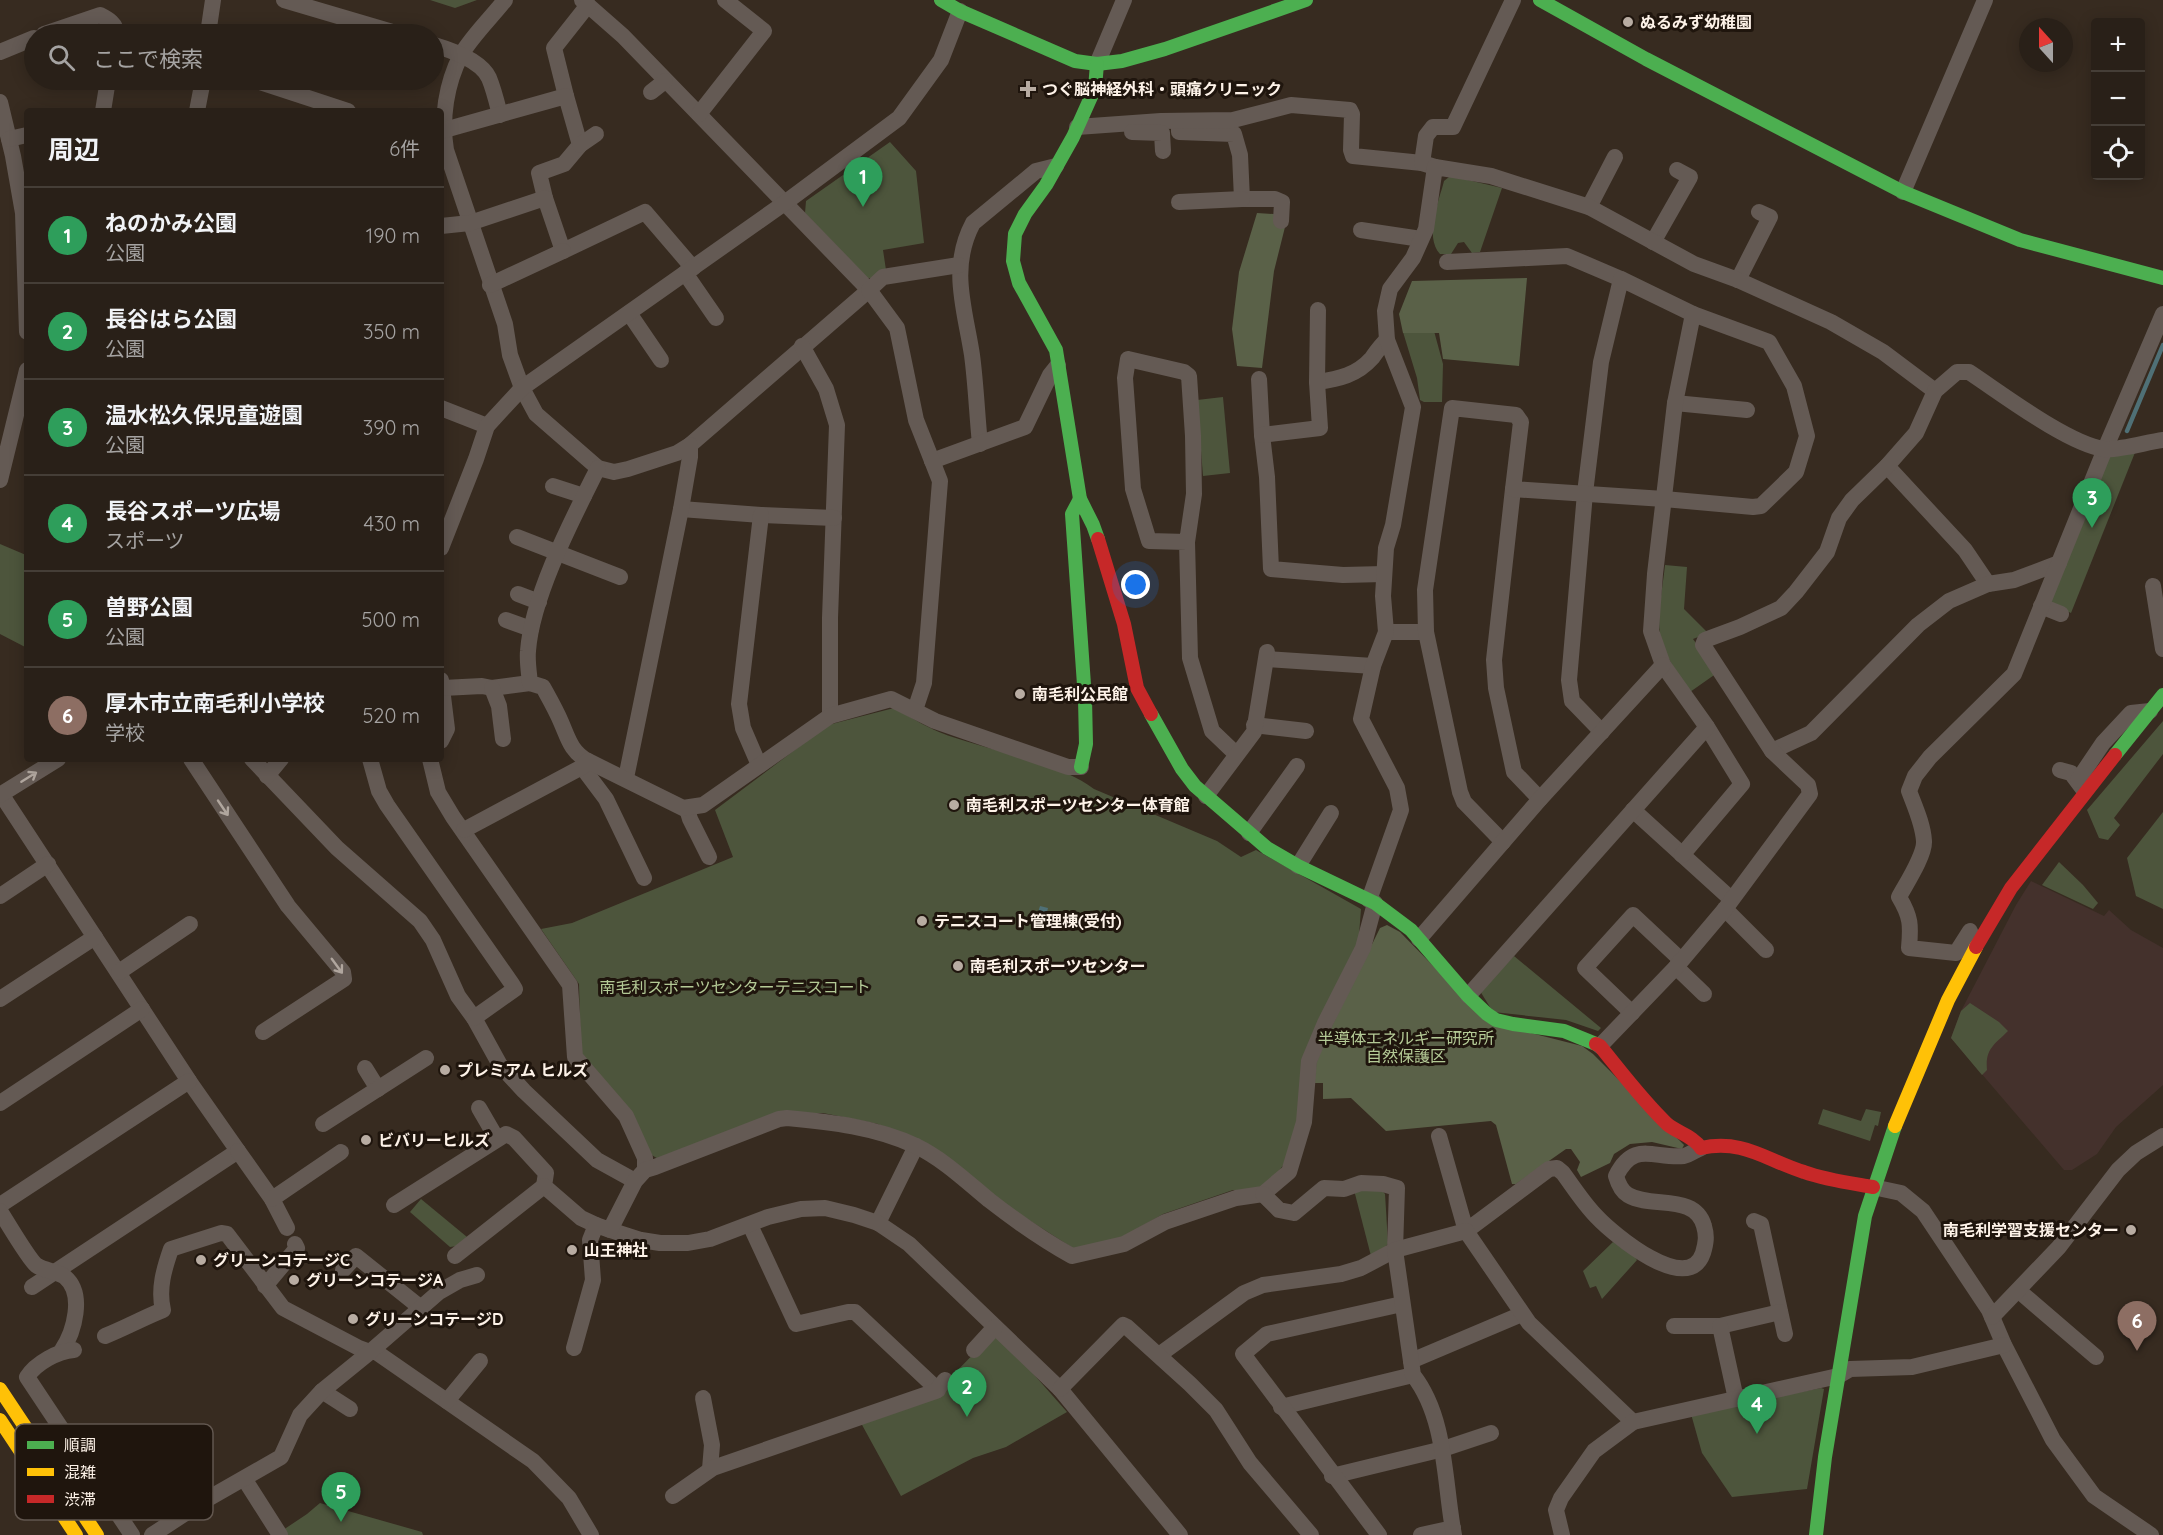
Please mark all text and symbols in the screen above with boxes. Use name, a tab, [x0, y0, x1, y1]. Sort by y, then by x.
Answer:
place label: ぬるみず幼稚園	[1640, 12, 1752, 32]
marker: ぬるみず幼稚園	[1621, 15, 1635, 29]
north arrow	[2019, 18, 2073, 72]
map controls	[2091, 18, 2145, 180]
button: +	[2091, 18, 2145, 72]
search box	[24, 24, 444, 90]
icon: search	[45, 41, 78, 74]
text: ここで検索	[93, 45, 203, 73]
button: −	[2091, 72, 2145, 126]
place label: つぐ脳神経外科・頭痛クリニック	[1042, 79, 1282, 99]
marker: つぐ脳神経外科・頭痛クリニック	[1019, 80, 1037, 98]
button: locate	[2091, 126, 2145, 180]
text: 周辺	[48, 133, 100, 166]
text: 6件	[389, 136, 420, 161]
pin: 1	[844, 158, 882, 207]
text: ねのかみ公園	[105, 209, 237, 237]
text: 1	[64, 223, 71, 248]
text: 190 m	[366, 223, 420, 248]
text: 公園	[105, 240, 145, 265]
text: 長谷はら公園	[105, 305, 237, 333]
text: 2	[62, 319, 73, 344]
text: 350 m	[363, 319, 420, 344]
text: 公園	[105, 336, 145, 361]
text: 温水松久保児童遊園	[105, 401, 303, 429]
text: 3	[62, 415, 73, 440]
text: 390 m	[363, 415, 420, 440]
text: 公園	[105, 432, 145, 457]
pin: 3	[2072, 478, 2112, 528]
text: 長谷スポーツ広場	[105, 497, 281, 525]
text: 4	[62, 511, 73, 536]
text: 430 m	[363, 511, 420, 536]
text: スポーツ	[105, 528, 185, 553]
your location	[1121, 570, 1150, 599]
text: 曽野公園	[105, 593, 193, 621]
text: 5	[62, 607, 73, 632]
text: 500 m	[362, 607, 420, 632]
text: 公園	[105, 624, 145, 649]
place label: 南毛利公民館	[1032, 684, 1128, 704]
marker: 南毛利公民館	[1013, 687, 1027, 701]
text: 厚木市立南毛利小学校	[105, 689, 325, 717]
text: 6	[62, 703, 73, 728]
text: 520 m	[362, 703, 420, 728]
text: 学校	[105, 720, 145, 745]
one-way arrow	[20, 771, 37, 783]
place label: 南毛利スポーツセンター体育館	[966, 795, 1190, 815]
marker: 南毛利スポーツセンター体育館	[947, 798, 961, 812]
one-way arrow	[217, 799, 229, 816]
place label: テニスコート管理棟(受付)	[934, 911, 1122, 931]
marker: テニスコート管理棟(受付)	[915, 914, 929, 928]
place label: 南毛利スポーツセンター	[970, 956, 1146, 976]
one-way arrow	[331, 957, 343, 973]
marker: 南毛利スポーツセンター	[951, 959, 965, 973]
park label: 南毛利スポーツセンターテニスコート	[599, 977, 871, 997]
park label: 半導体エネルギー研究所 自然保護区	[1318, 1028, 1494, 1066]
place label: プレミアム ヒルズ	[457, 1060, 588, 1080]
marker: プレミアム ヒルズ	[438, 1063, 452, 1077]
place label: ビバリーヒルズ	[378, 1130, 490, 1150]
marker: ビバリーヒルズ	[359, 1133, 373, 1147]
place label: 南毛利学習支援センター	[1943, 1220, 2119, 1240]
marker: 南毛利学習支援センター	[2124, 1223, 2138, 1237]
place label: 山王神社	[584, 1240, 648, 1260]
marker: 山王神社	[565, 1243, 579, 1257]
place label: グリーンコテージC	[213, 1250, 350, 1270]
marker: グリーンコテージC	[194, 1253, 208, 1267]
place label: グリーンコテージA	[306, 1270, 444, 1290]
marker: グリーンコテージA	[287, 1273, 301, 1287]
pin: 6	[2118, 1302, 2156, 1351]
place label: グリーンコテージD	[365, 1309, 503, 1329]
marker: グリーンコテージD	[346, 1312, 360, 1326]
pin: 2	[948, 1368, 986, 1417]
pin: 4	[1738, 1384, 1776, 1434]
legend	[15, 1424, 213, 1520]
text: 順調	[64, 1435, 96, 1455]
text: 混雑	[64, 1462, 96, 1482]
pin: 5	[322, 1472, 360, 1522]
text: 渋滞	[64, 1489, 96, 1509]

